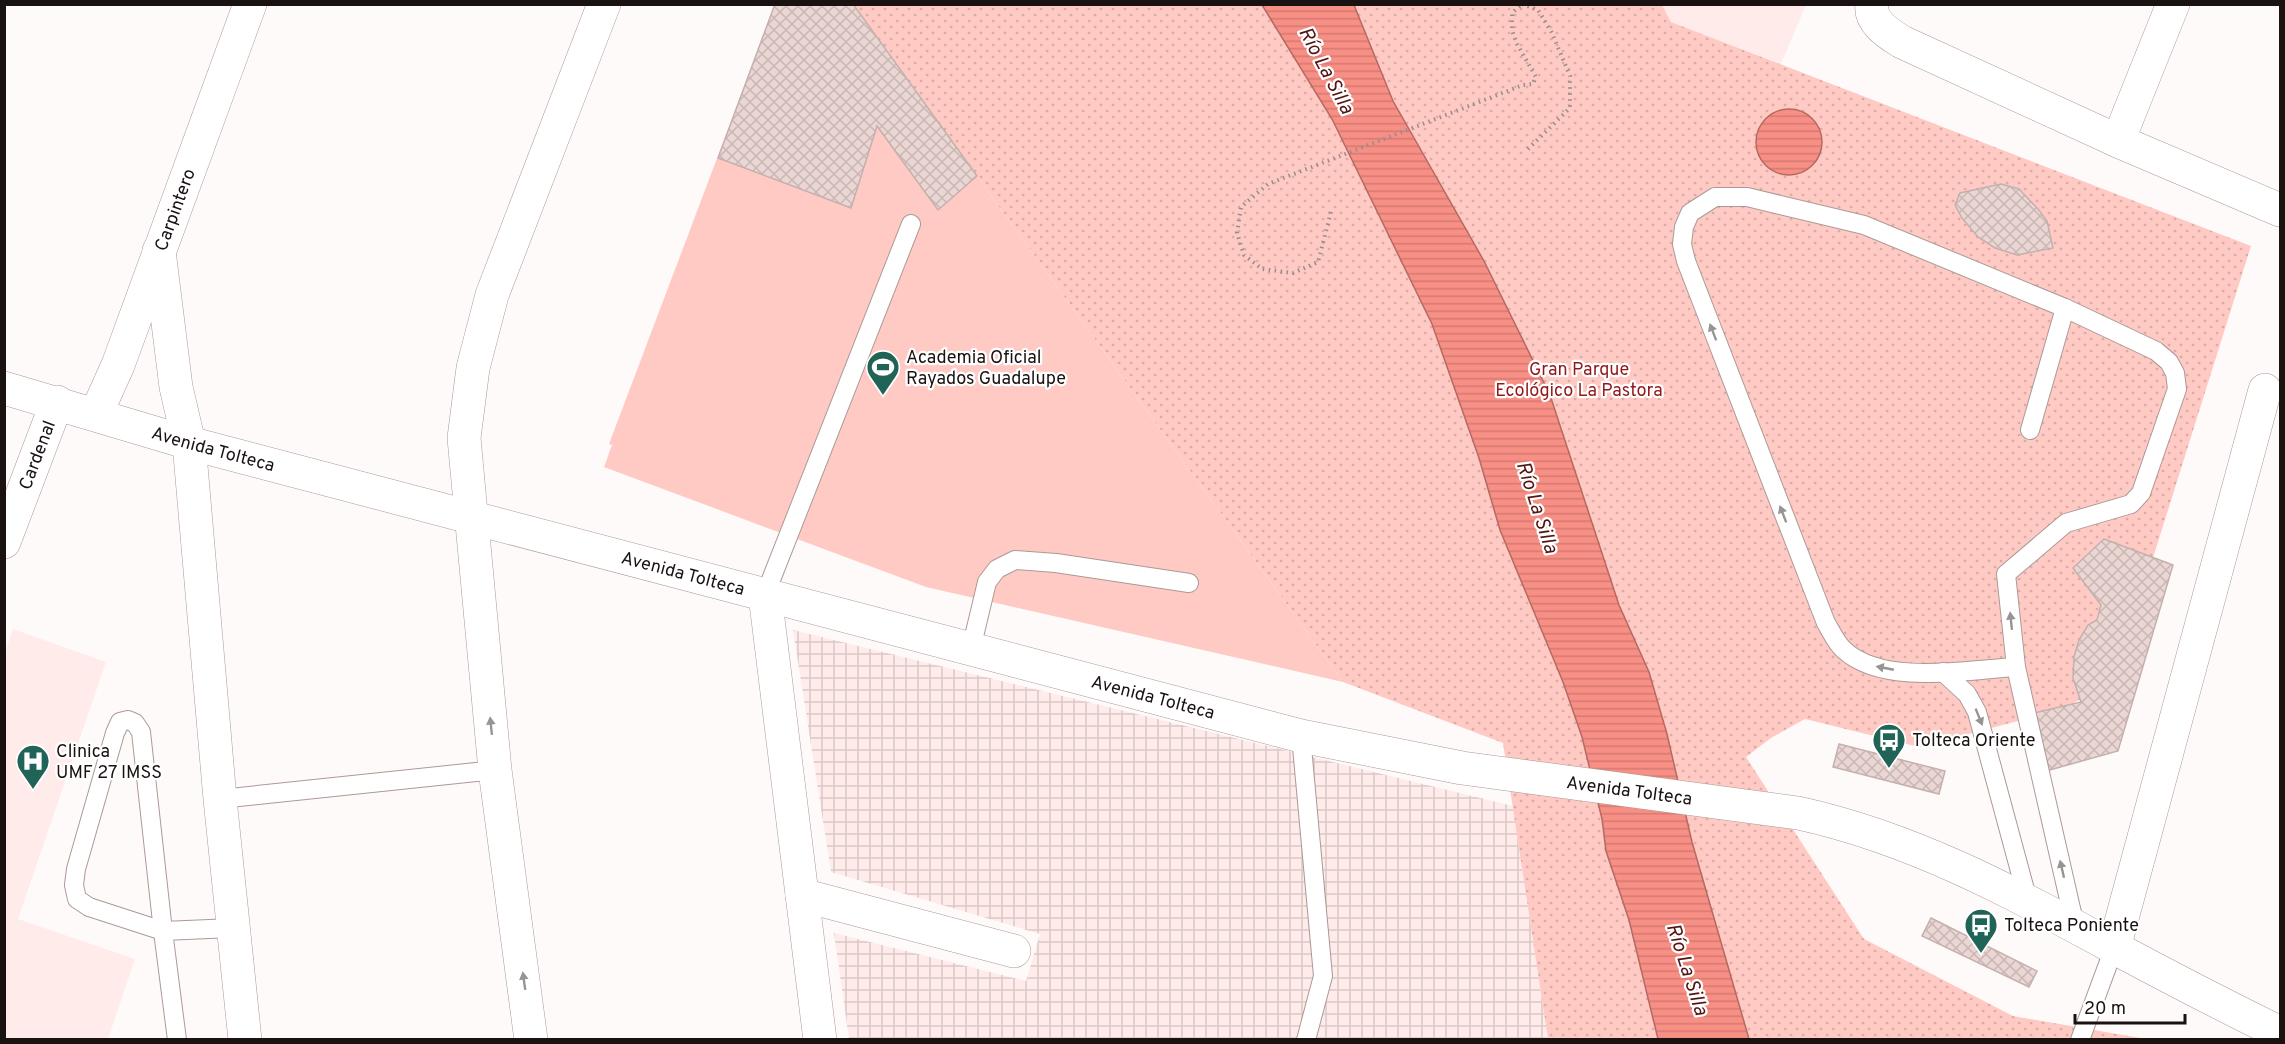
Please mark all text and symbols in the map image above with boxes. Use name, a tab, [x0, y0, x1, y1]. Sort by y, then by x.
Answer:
water label: Río La Silla	[1291, 23, 1359, 120]
street label: Carpintero	[151, 166, 202, 255]
one-way arrow	[1707, 323, 1717, 341]
place label: Academia Oficial Rayados Guadalupe	[906, 347, 1066, 391]
sports icon: Academia Oficial Rayados Guadalupe	[865, 349, 901, 396]
park label: Gran Parque Ecológico La Pastora	[1495, 359, 1663, 403]
street label: Cardenal	[15, 418, 62, 493]
street label: Avenida Tolteca	[149, 422, 277, 478]
water label: Río La Silla	[1509, 458, 1563, 558]
one-way arrow	[1778, 505, 1788, 523]
street label: Avenida Tolteca	[619, 547, 747, 602]
one-way arrow	[2006, 611, 2016, 630]
one-way arrow	[1875, 663, 1894, 672]
street label: Avenida Tolteca	[1088, 671, 1217, 726]
one-way arrow	[1974, 708, 1984, 726]
one-way arrow	[486, 716, 496, 735]
bus stop icon: Tolteca Oriente	[1871, 722, 1907, 769]
place label: Tolteca Oriente	[1912, 730, 2036, 753]
place label: Clinica UMF 27 IMSS	[56, 741, 162, 785]
hospital icon: Clinica UMF 27 IMSS	[15, 743, 51, 790]
street label: Avenida Tolteca	[1565, 772, 1694, 812]
one-way arrow	[2057, 860, 2066, 879]
bus stop icon: Tolteca Poniente	[1963, 907, 1999, 954]
place label: Tolteca Poniente	[2004, 915, 2139, 938]
water label: Río La Silla	[1659, 920, 1713, 1020]
one-way arrow	[519, 972, 528, 991]
scale bar	[2075, 987, 2184, 1025]
text: 20 m	[2084, 998, 2126, 1021]

